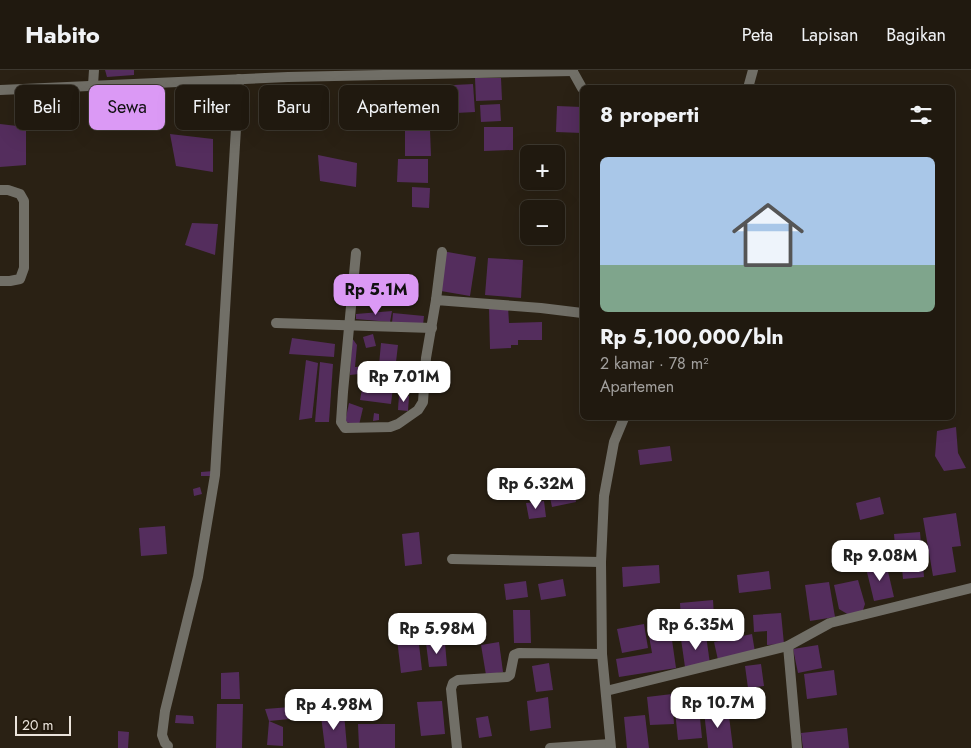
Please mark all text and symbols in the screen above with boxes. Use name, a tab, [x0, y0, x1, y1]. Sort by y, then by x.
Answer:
text: Habito	[25, 17, 100, 52]
text: Peta	[742, 22, 773, 48]
text: Lapisan	[801, 22, 858, 48]
text: Bagikan	[886, 22, 946, 48]
chip: Beli	[15, 85, 79, 130]
chip: Sewa	[89, 85, 165, 130]
chip: Filter	[175, 85, 249, 130]
chip: Baru	[259, 85, 329, 130]
chip: Apartemen	[339, 85, 458, 130]
text: 8 properti	[600, 100, 699, 130]
icon: filters	[907, 101, 935, 129]
map controls	[520, 145, 565, 245]
button: +	[520, 145, 565, 190]
icon: home	[723, 190, 813, 280]
button: −	[520, 200, 565, 245]
pin: Rp 5.1M	[330, 274, 422, 316]
text: Rp 5.1M	[345, 278, 407, 301]
text: Rp 5,100,000/bln	[600, 322, 784, 352]
text: 2 kamar · 78 m²	[600, 352, 709, 375]
pin: Rp 7.01M	[352, 360, 456, 403]
text: Rp 7.01M	[368, 365, 440, 388]
text: Apartemen	[600, 375, 674, 398]
pin: Rp 6.32M	[484, 468, 588, 510]
text: Rp 6.32M	[498, 472, 574, 495]
pin: Rp 9.08M	[828, 540, 932, 582]
text: Rp 9.08M	[843, 544, 917, 567]
pin: Rp 6.35M	[644, 608, 748, 651]
pin: Rp 5.98M	[385, 612, 489, 655]
text: Rp 6.35M	[658, 613, 734, 636]
text: Rp 5.98M	[399, 617, 475, 640]
pin: Rp 10.7M	[666, 686, 770, 729]
pin: Rp 4.98M	[282, 688, 386, 731]
text: Rp 10.7M	[682, 691, 754, 714]
text: Rp 4.98M	[296, 693, 372, 716]
scale bar	[15, 713, 71, 736]
text: 20 m	[22, 715, 54, 735]

